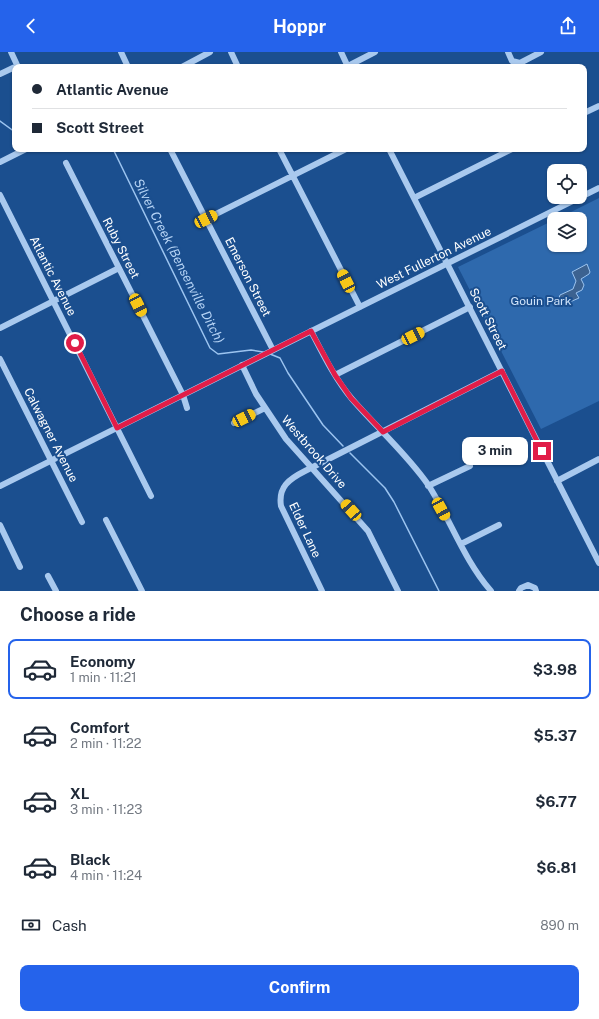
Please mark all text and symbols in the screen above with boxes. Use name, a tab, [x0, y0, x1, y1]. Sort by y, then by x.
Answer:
icon: back	[20, 15, 42, 37]
icon: share	[557, 15, 579, 37]
text: Hoppr	[273, 16, 326, 37]
text: Atlantic Avenue	[56, 81, 169, 98]
text: Scott Street	[56, 119, 144, 136]
map controls	[547, 164, 587, 252]
button: locate	[547, 164, 587, 204]
water label: Silver Creek (Bensenville Ditch)	[131, 176, 227, 346]
car	[193, 208, 219, 230]
button: layers	[547, 212, 587, 252]
street label: Ruby Street	[100, 215, 142, 281]
street label: West Fullerton Avenue	[374, 224, 494, 292]
street label: Atlantic Avenue	[27, 234, 79, 318]
street label: Emerson Street	[222, 235, 274, 319]
car	[335, 268, 357, 294]
street label: Scott Street	[466, 286, 510, 353]
car	[127, 292, 149, 318]
park label: Gouin Park	[510, 294, 572, 308]
car	[400, 325, 426, 347]
route start	[66, 334, 84, 352]
street label: Calwagner Avenue	[21, 385, 81, 485]
car	[231, 407, 257, 429]
street label: Westbrook Drive	[279, 413, 350, 491]
callout: 3 min	[462, 437, 528, 465]
route end	[533, 442, 551, 460]
text: 3 min	[478, 443, 512, 458]
car	[430, 496, 452, 522]
car	[339, 497, 363, 523]
street label: Elder Lane	[286, 500, 324, 560]
text: Choose a ride	[20, 604, 136, 625]
icon: car	[22, 651, 58, 687]
text: Economy	[70, 653, 135, 670]
text: $3.98	[533, 661, 577, 678]
text: 1 min · 11:21	[70, 670, 137, 685]
icon: car	[22, 717, 58, 753]
text: Comfort	[70, 719, 130, 736]
text: $5.37	[534, 727, 577, 744]
text: 2 min · 11:22	[70, 736, 141, 751]
icon: car	[22, 783, 58, 819]
text: XL	[70, 785, 89, 802]
text: $6.77	[535, 793, 577, 810]
text: 3 min · 11:23	[70, 802, 142, 817]
icon: car	[22, 849, 58, 885]
text: Black	[70, 851, 110, 868]
text: $6.81	[536, 859, 577, 876]
text: 4 min · 11:24	[70, 868, 142, 883]
icon: cash	[20, 914, 42, 936]
text: Cash	[52, 917, 87, 934]
text: 890 m	[540, 918, 579, 933]
button: Confirm	[20, 965, 579, 1011]

